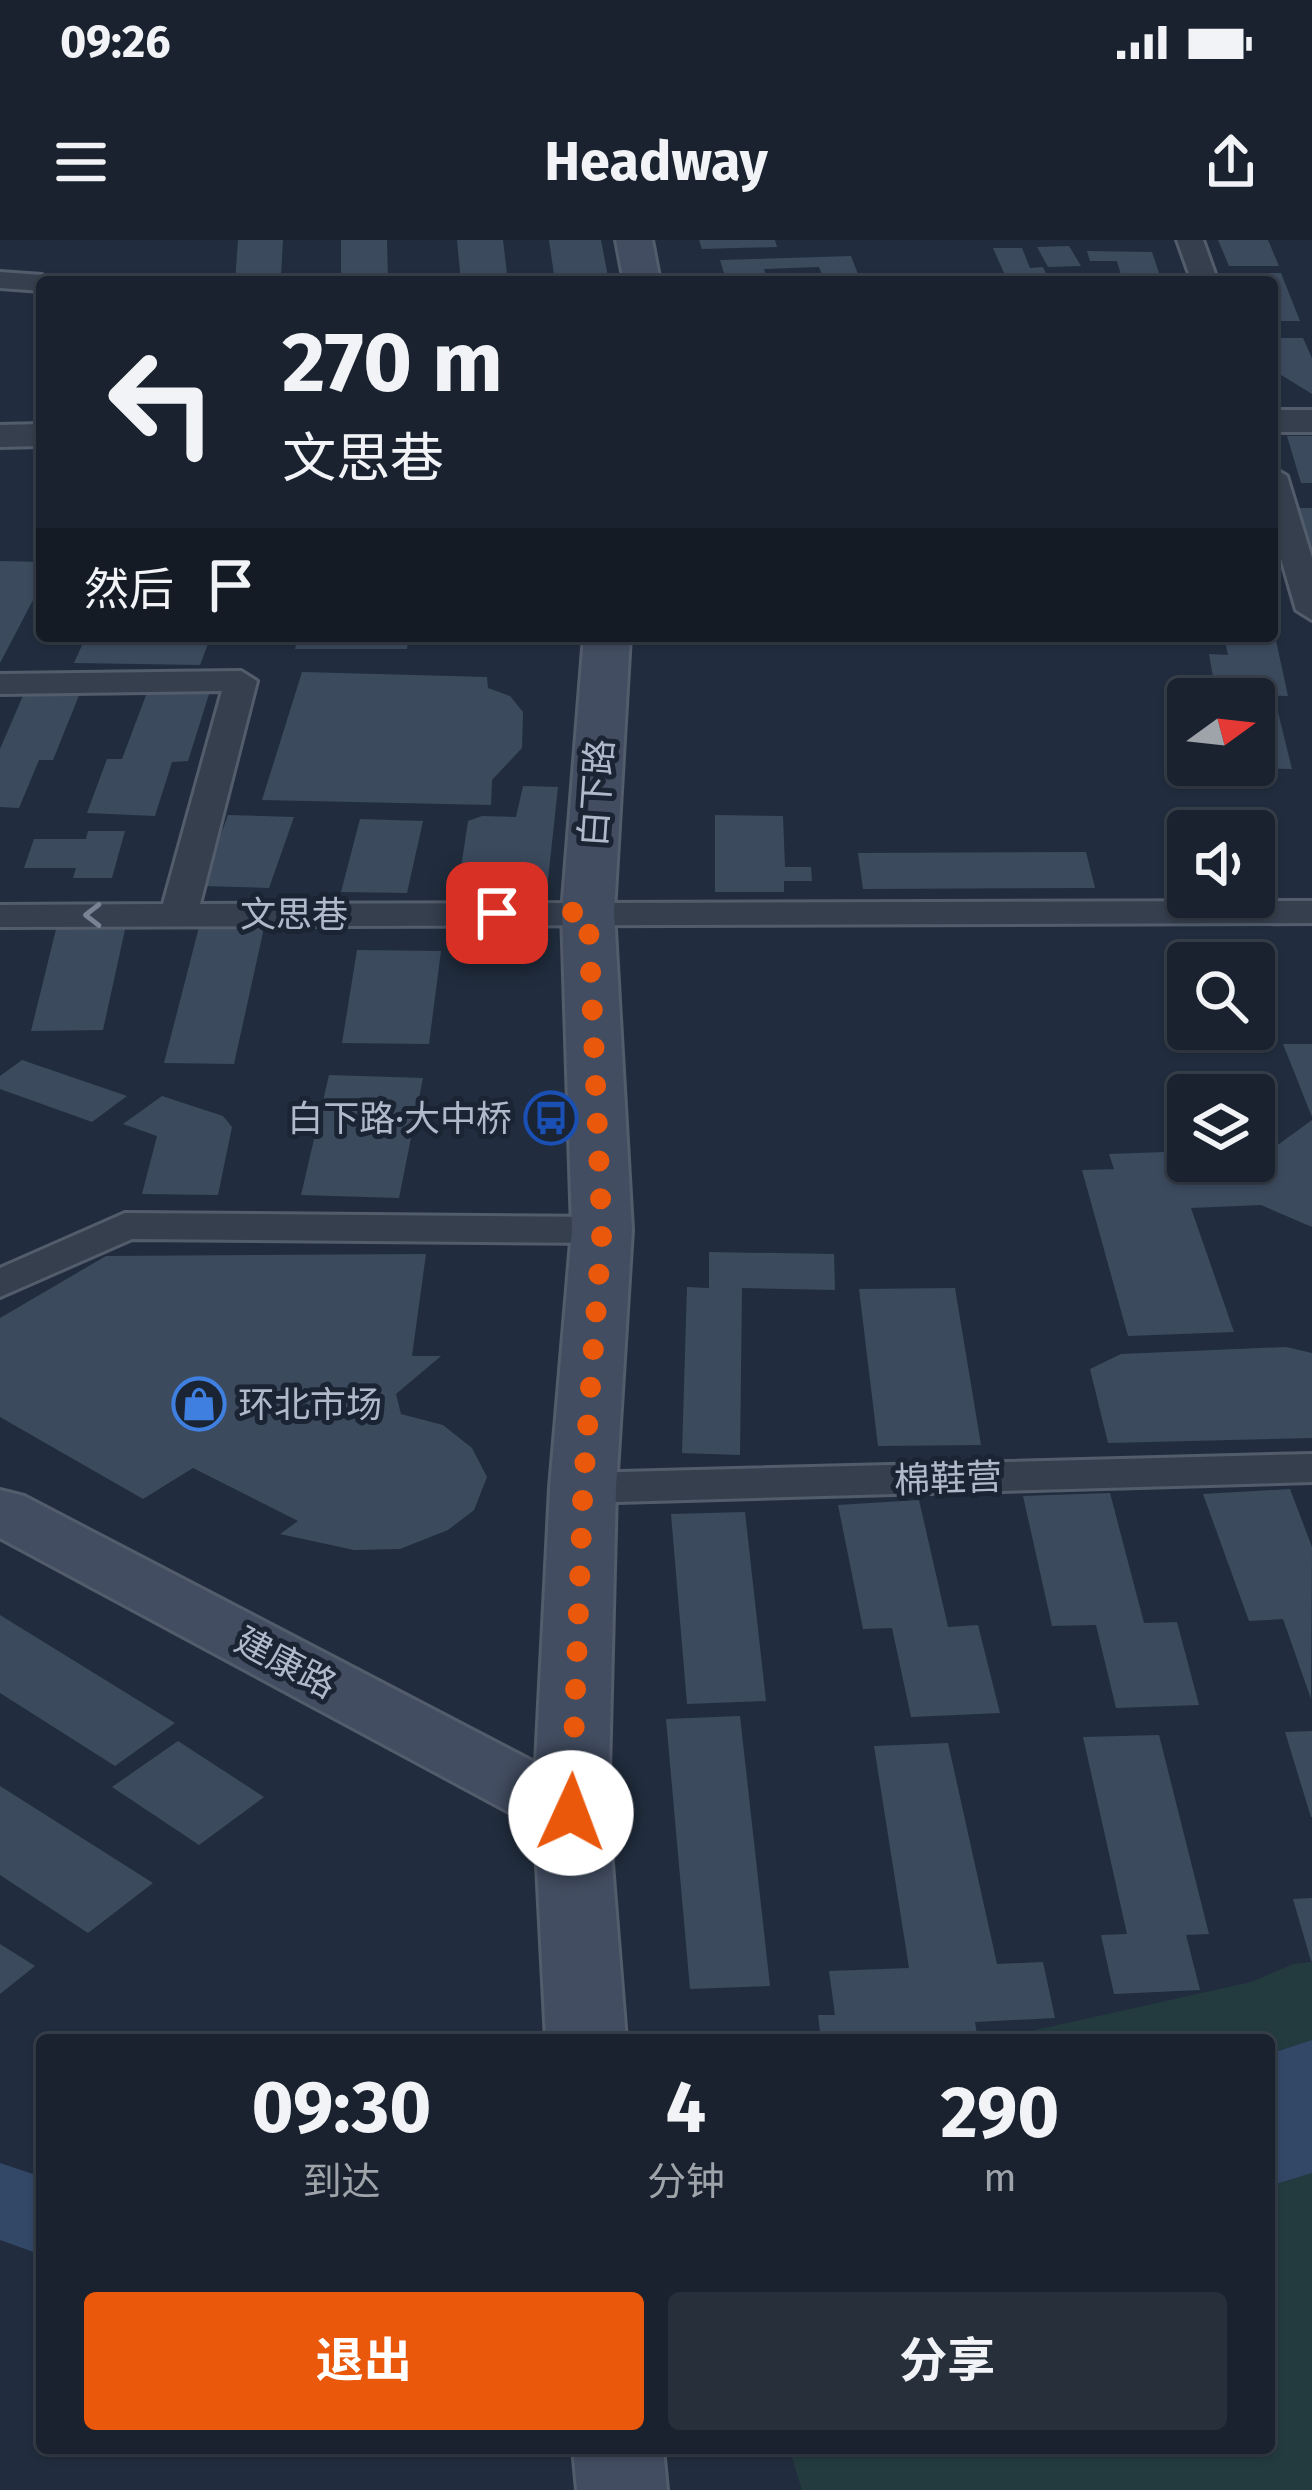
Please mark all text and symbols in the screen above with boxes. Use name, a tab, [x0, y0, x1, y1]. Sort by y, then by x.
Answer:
text: 09:26	[60, 15, 171, 69]
icon: menu	[48, 129, 114, 195]
icon: share	[1198, 129, 1264, 195]
text: Headway	[544, 130, 768, 194]
text: 270 m	[282, 312, 503, 413]
icon: left	[84, 324, 240, 480]
text: 文思巷	[282, 427, 444, 491]
icon: arrive	[198, 552, 264, 618]
text: 然后	[84, 563, 174, 617]
north arrow	[1167, 678, 1275, 786]
map controls	[1167, 678, 1275, 1182]
street label: 白下路	[571, 738, 623, 848]
button: sound	[1167, 810, 1275, 918]
pin	[446, 862, 548, 964]
icon: arrive	[464, 880, 530, 946]
street label: 文思巷	[240, 893, 348, 937]
one-way arrow	[83, 902, 102, 928]
button: search	[1167, 942, 1275, 1050]
button: layers	[1167, 1074, 1275, 1182]
bus stop icon: 白下路·大中桥	[523, 1090, 579, 1146]
place label: 白下路·大中桥	[287, 1097, 512, 1141]
shop icon: 环北市场	[171, 1376, 227, 1432]
place label: 环北市场	[238, 1383, 382, 1427]
street label: 棉鞋营	[893, 1455, 1003, 1503]
street label: 建康路	[228, 1618, 344, 1708]
position arrow	[508, 1750, 634, 1876]
text: 09:30	[252, 2065, 431, 2151]
text: 4	[666, 2065, 706, 2151]
text: 290	[940, 2070, 1059, 2156]
text: m	[983, 2155, 1017, 2201]
text: 到达	[302, 2159, 380, 2205]
text: 分钟	[647, 2159, 725, 2205]
button: 退出	[84, 2292, 644, 2430]
button: 分享	[668, 2292, 1227, 2430]

